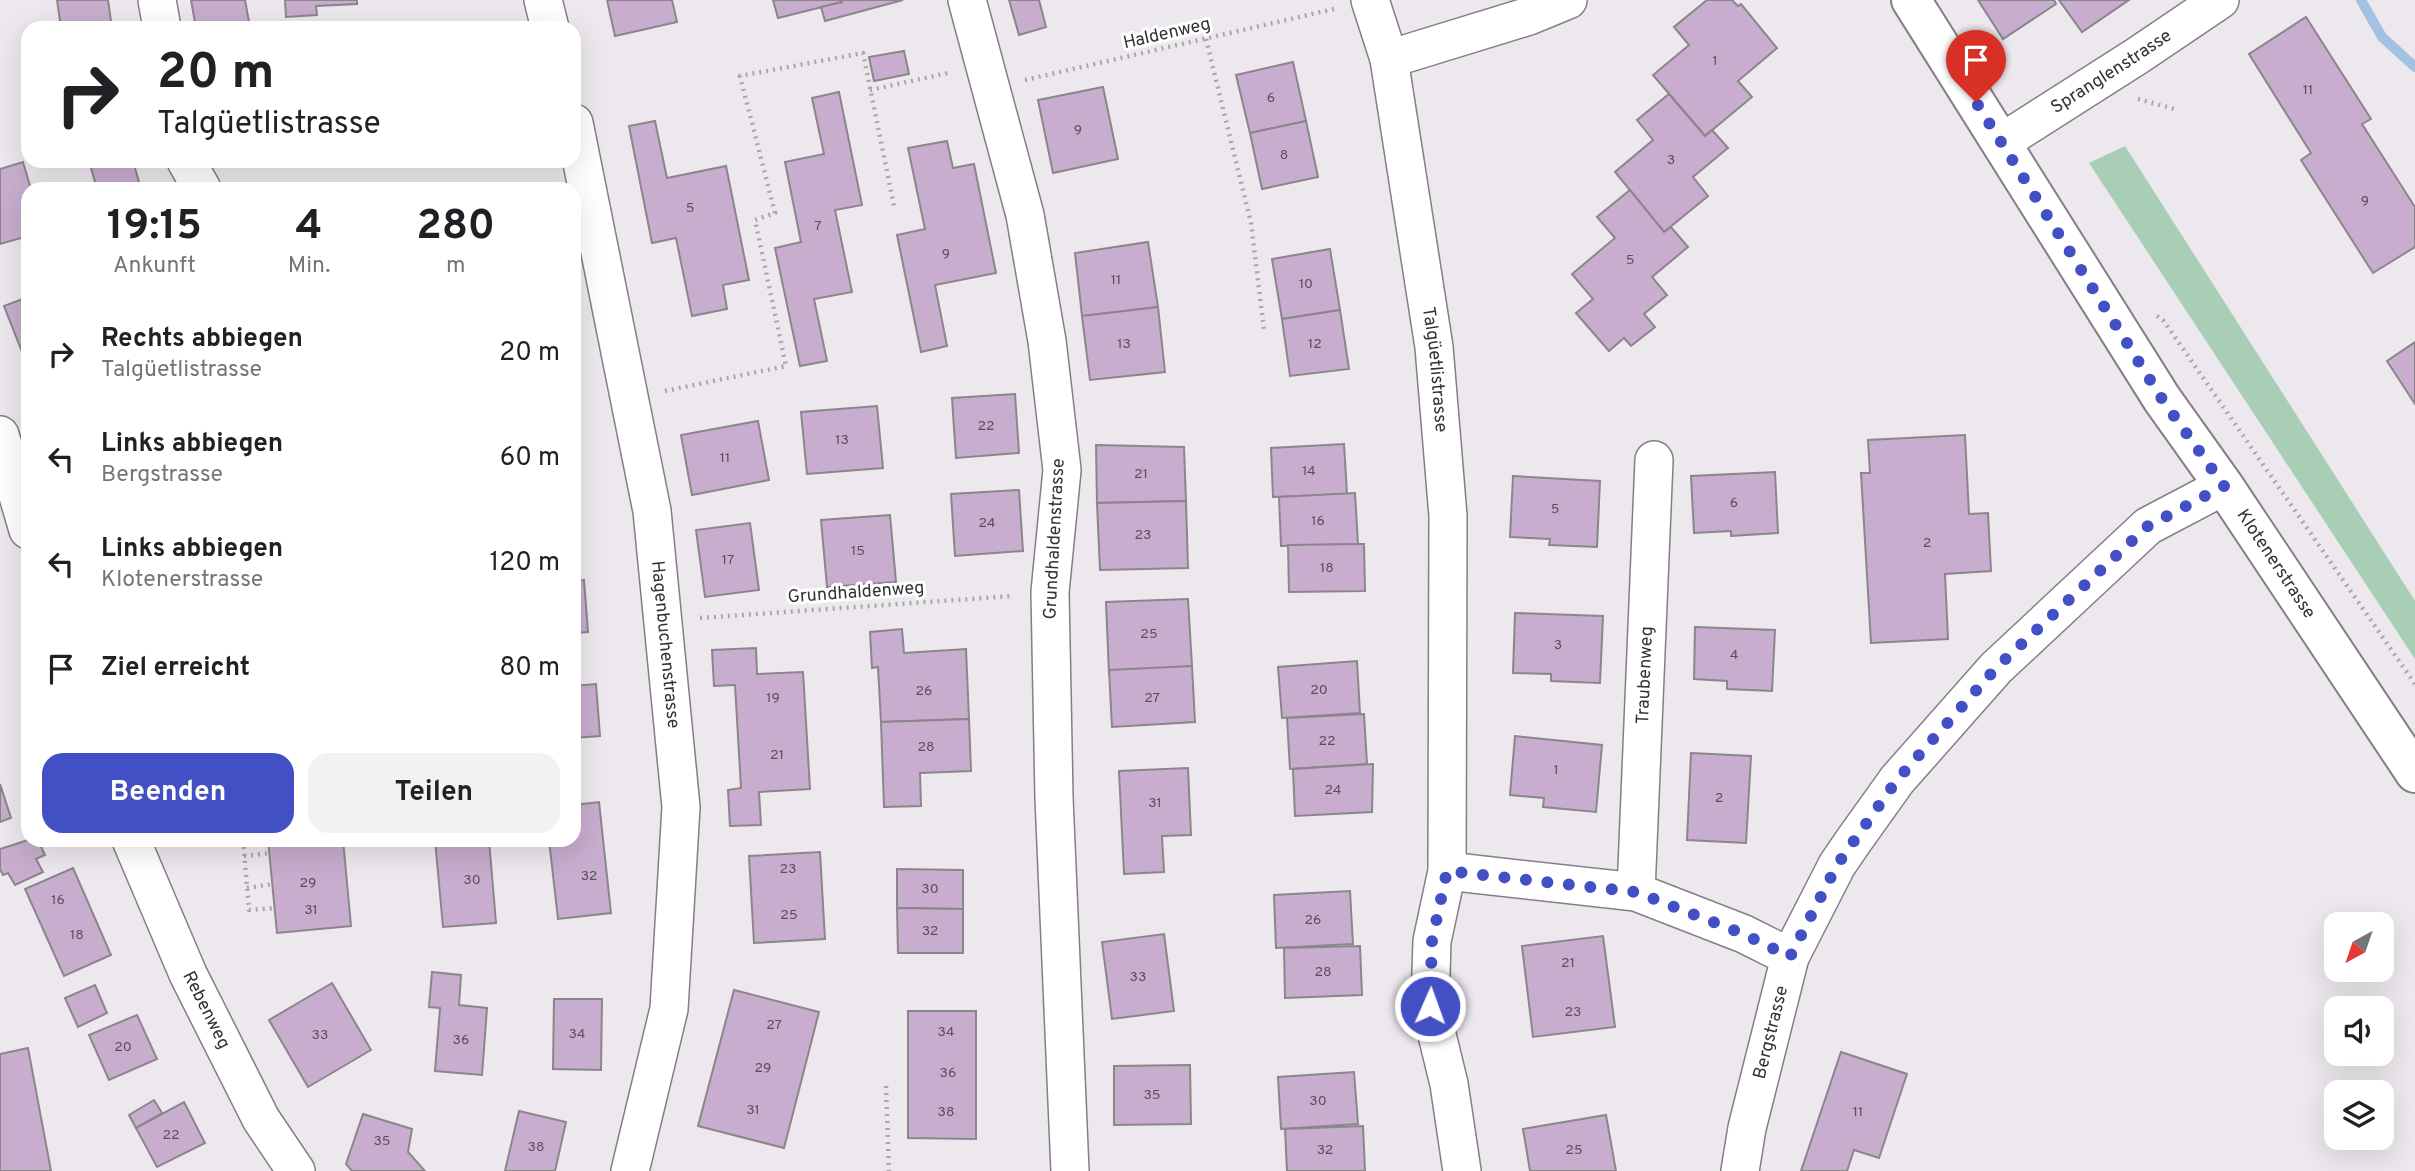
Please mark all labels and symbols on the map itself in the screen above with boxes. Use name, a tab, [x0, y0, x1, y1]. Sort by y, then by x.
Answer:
street label: Haldenweg	[1121, 13, 1213, 55]
street label: Spranglenstrasse	[2047, 24, 2176, 119]
pin	[1946, 30, 2006, 102]
house number: 1	[1712, 53, 1718, 70]
house number: 11	[2303, 82, 2313, 99]
house number: 6	[1267, 90, 1275, 107]
house number: 9	[1074, 122, 1082, 139]
house number: 8	[1280, 147, 1288, 164]
house number: 3	[1667, 152, 1675, 169]
house number: 9	[2361, 193, 2369, 210]
house number: 5	[686, 200, 694, 217]
house number: 7	[814, 218, 822, 235]
house number: 9	[942, 246, 950, 263]
house number: 5	[1626, 252, 1634, 269]
house number: 11	[1111, 272, 1121, 289]
house number: 10	[1299, 276, 1313, 293]
street label: Talgüetlistrasse	[1416, 305, 1453, 433]
house number: 13	[1117, 336, 1131, 353]
house number: 12	[1308, 336, 1322, 353]
house number: 22	[977, 418, 995, 435]
house number: 13	[835, 432, 849, 449]
house number: 11	[720, 450, 730, 467]
street label: Grundhaldenstrasse	[1039, 458, 1071, 620]
house number: 14	[1302, 463, 1316, 480]
house number: 21	[1134, 466, 1148, 483]
house number: 6	[1730, 495, 1738, 512]
house number: 5	[1551, 501, 1559, 518]
street label: Klotenerstrasse	[2231, 505, 2321, 623]
house number: 16	[1311, 513, 1325, 530]
house number: 24	[978, 515, 996, 532]
house number: 23	[1135, 527, 1152, 544]
house number: 2	[1923, 535, 1931, 552]
house number: 15	[851, 543, 865, 560]
house number: 17	[722, 552, 734, 569]
street label: Hagenbuchenstrasse	[645, 560, 685, 730]
house number: 18	[1320, 560, 1334, 577]
street label: Grundhaldenweg	[787, 577, 925, 609]
house number: 25	[1140, 626, 1158, 643]
street label: Traubenweg	[1631, 626, 1659, 725]
house number: 3	[1554, 637, 1562, 654]
house number: 4	[1730, 647, 1738, 664]
house number: 20	[1310, 682, 1328, 699]
house number: 26	[916, 683, 932, 700]
house number: 19	[766, 690, 780, 707]
house number: 27	[1144, 690, 1160, 707]
house number: 22	[1318, 733, 1336, 750]
house number: 28	[917, 739, 935, 756]
house number: 21	[770, 747, 784, 764]
house number: 1	[1553, 762, 1559, 779]
house number: 24	[1324, 782, 1342, 799]
house number: 2	[1715, 790, 1723, 807]
house number: 31	[1148, 795, 1162, 812]
house number: 23	[780, 861, 797, 878]
house number: 32	[581, 868, 597, 885]
house number: 30	[463, 872, 481, 889]
house number: 29	[300, 875, 316, 892]
house number: 30	[921, 881, 939, 898]
house number: 16	[51, 892, 65, 909]
house number: 31	[304, 902, 318, 919]
house number: 25	[780, 907, 798, 924]
house number: 26	[1305, 912, 1321, 929]
north arrow	[2324, 912, 2394, 982]
house number: 32	[922, 923, 938, 940]
house number: 18	[70, 927, 84, 944]
house number: 21	[1561, 955, 1575, 972]
house number: 28	[1314, 964, 1332, 981]
street label: Rebenweg	[177, 967, 235, 1053]
house number: 33	[1130, 969, 1146, 986]
position arrow	[1393, 969, 1467, 1043]
street label: Bergstrasse	[1748, 983, 1794, 1082]
house number: 23	[1565, 1004, 1582, 1021]
house number: 27	[766, 1017, 782, 1034]
house number: 34	[937, 1024, 955, 1041]
house number: 34	[568, 1026, 586, 1043]
house number: 33	[312, 1027, 328, 1044]
house number: 36	[453, 1032, 469, 1049]
house number: 20	[114, 1039, 132, 1056]
house number: 29	[755, 1060, 771, 1077]
house number: 36	[940, 1065, 956, 1082]
house number: 35	[1143, 1087, 1161, 1104]
house number: 30	[1309, 1093, 1327, 1110]
house number: 31	[746, 1102, 760, 1119]
house number: 38	[938, 1104, 954, 1121]
house number: 11	[1853, 1104, 1863, 1121]
house number: 22	[162, 1127, 180, 1144]
house number: 35	[373, 1133, 391, 1150]
house number: 38	[528, 1139, 544, 1156]
house number: 32	[1317, 1142, 1333, 1159]
house number: 25	[1565, 1142, 1583, 1159]

